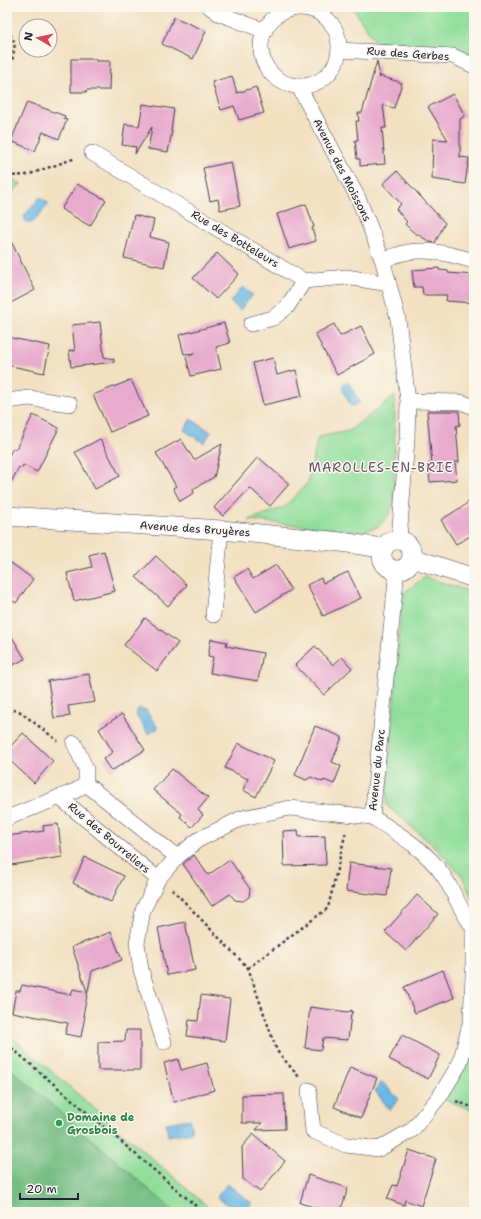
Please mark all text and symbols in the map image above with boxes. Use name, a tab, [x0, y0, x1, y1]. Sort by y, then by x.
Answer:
north arrow	[18, 18, 58, 58]
text: N	[21, 31, 37, 42]
street label: Rue des Gerbes	[366, 44, 450, 64]
street label: Avenue des Moissons	[309, 116, 375, 224]
street label: Rue des Botteleurs	[188, 207, 282, 271]
district label: MAROLLES-EN-BRIE	[308, 459, 454, 476]
street label: Avenue des Bruyères	[139, 518, 251, 540]
street label: Avenue du Parc	[365, 728, 389, 812]
street label: Rue des Bourreliers	[65, 799, 153, 877]
place label: Domaine de Grosbois	[67, 1110, 135, 1138]
marker: Domaine de Grosbois	[54, 1118, 64, 1128]
scale bar	[20, 1175, 78, 1201]
text: 20 m	[26, 1181, 57, 1197]

